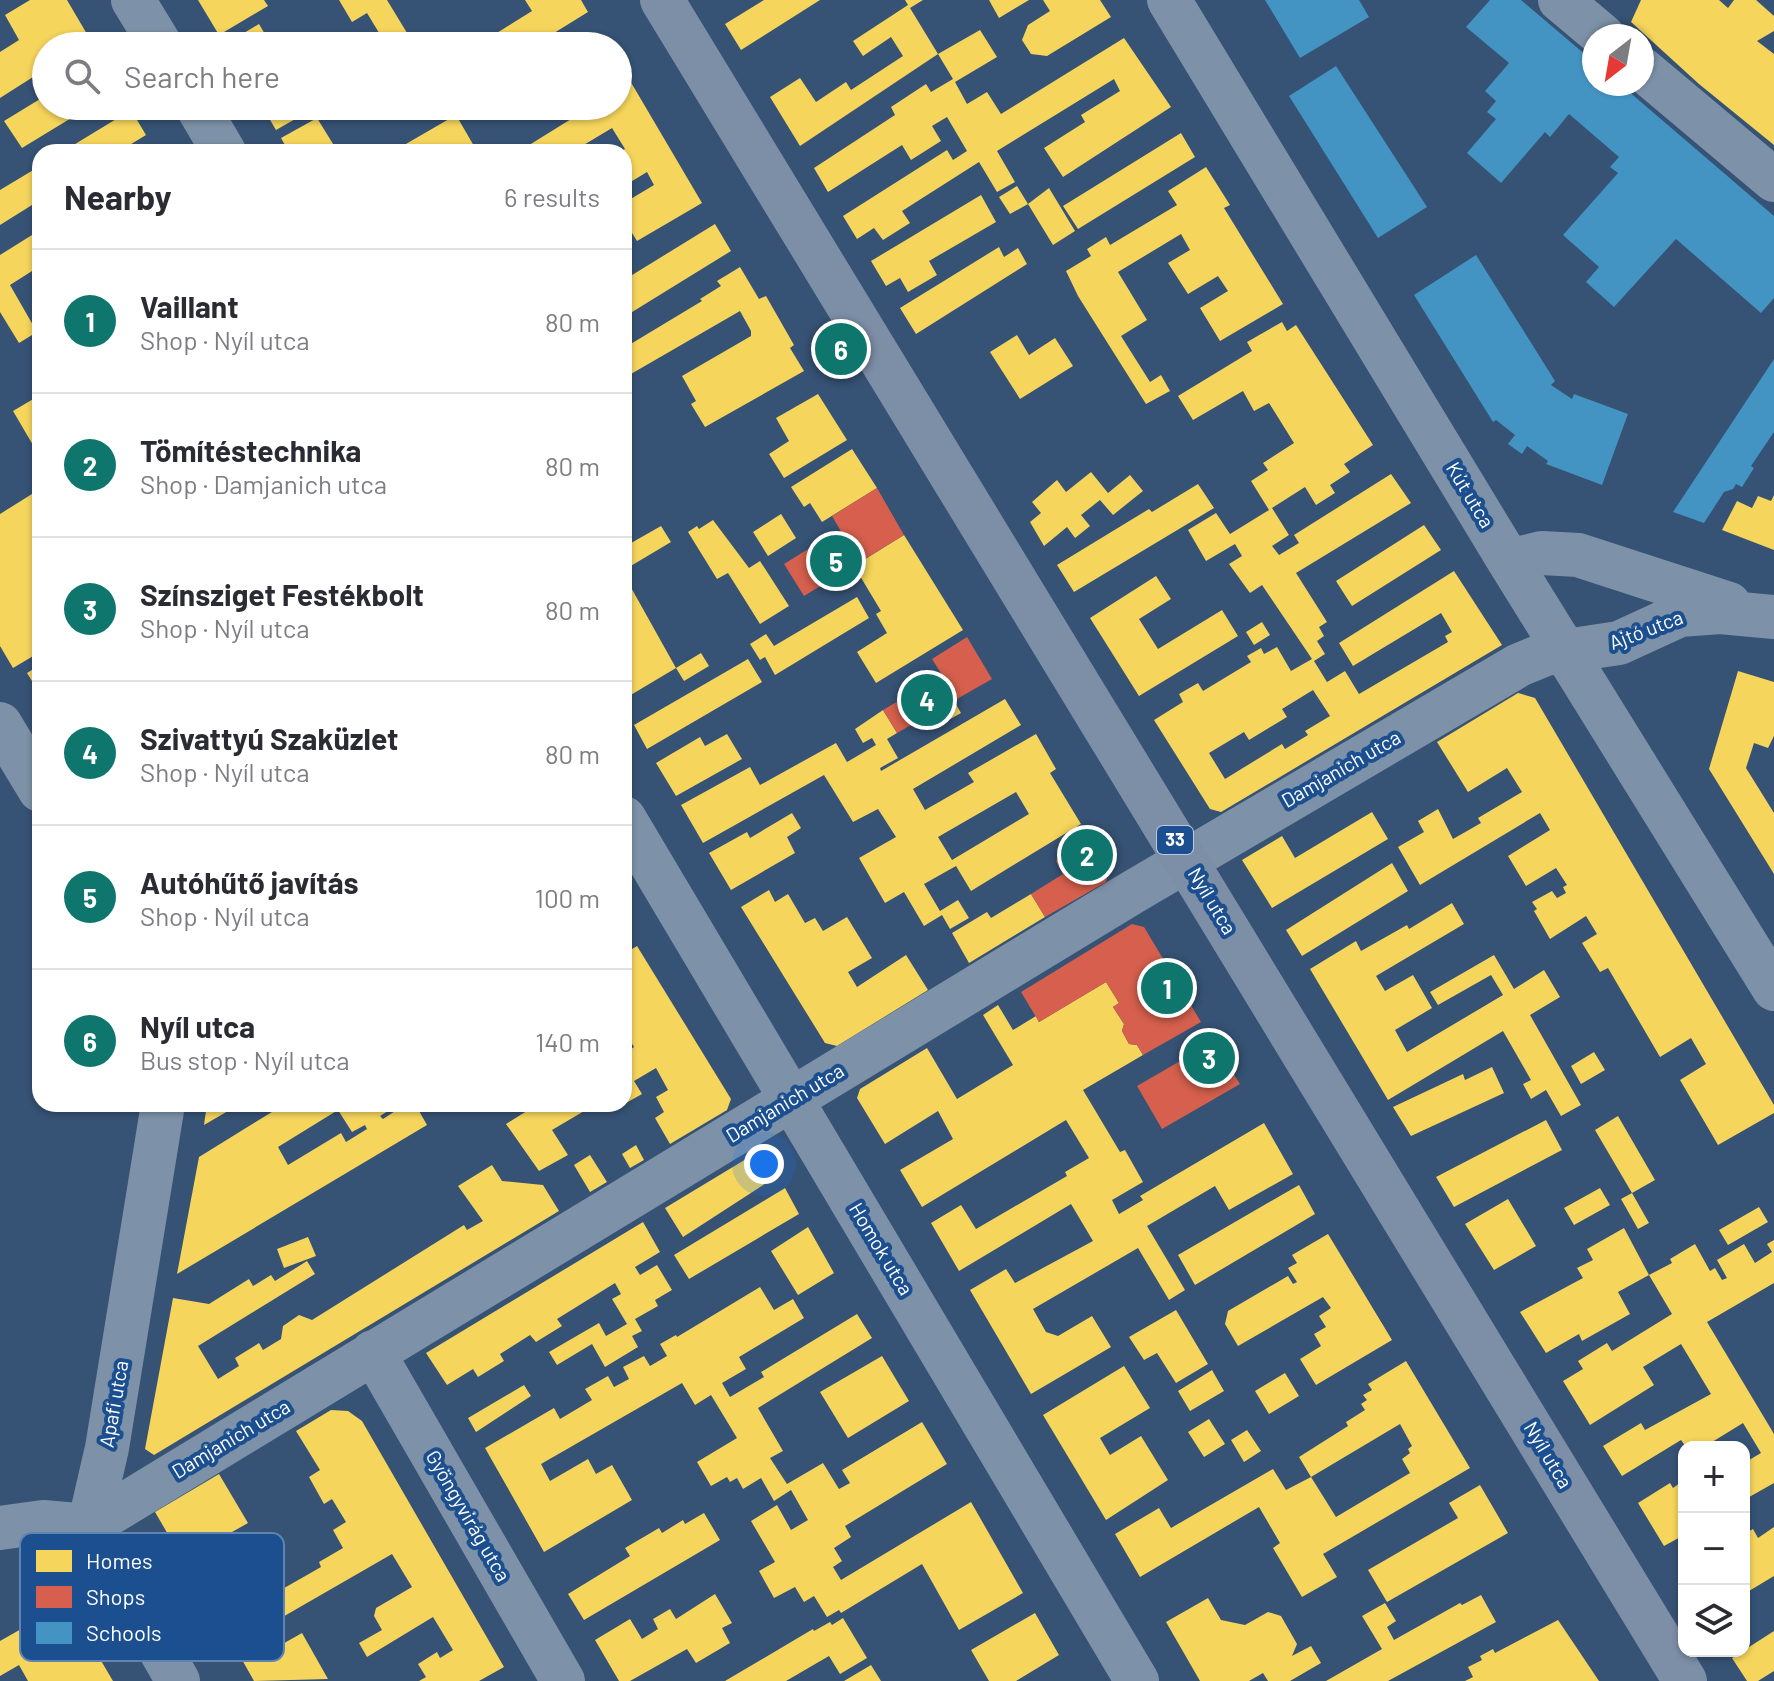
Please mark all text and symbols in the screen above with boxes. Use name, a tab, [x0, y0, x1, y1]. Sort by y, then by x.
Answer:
north arrow	[1582, 24, 1654, 96]
search box	[32, 32, 632, 120]
icon: search	[60, 54, 104, 98]
text: Search here	[124, 58, 280, 94]
text: Nearby	[64, 176, 172, 217]
text: 6 results	[504, 181, 600, 212]
text: Vaillant	[140, 288, 239, 324]
text: 1	[85, 306, 95, 337]
text: 80 m	[545, 306, 600, 337]
pin: 6	[815, 319, 867, 379]
text: Shop · Nyíl utca	[140, 324, 309, 355]
text: Tömítéstechnika	[140, 432, 361, 468]
text: 2	[83, 450, 97, 481]
text: 80 m	[545, 450, 600, 481]
street label: Kút utca	[1442, 457, 1500, 532]
text: Shop · Damjanich utca	[140, 468, 387, 499]
pin: 5	[810, 531, 862, 591]
text: Színsziget Festékbolt	[140, 576, 424, 612]
text: 3	[83, 594, 97, 625]
text: 80 m	[545, 594, 600, 625]
street label: Ajtó utca	[1605, 604, 1686, 654]
text: Shop · Nyíl utca	[140, 612, 309, 643]
pin: 4	[901, 670, 953, 730]
text: Szivattyú Szaküzlet	[140, 720, 398, 756]
street label: Damjanich utca	[1277, 724, 1404, 812]
text: 4	[82, 738, 98, 769]
text: 80 m	[545, 738, 600, 769]
text: Shop · Nyíl utca	[140, 756, 309, 787]
pin: 2	[1061, 825, 1113, 885]
road number: 33	[1157, 826, 1193, 854]
street label: Nyíl utca	[1184, 863, 1242, 938]
text: Autóhűtő javítás	[140, 864, 359, 900]
text: 5	[83, 882, 97, 913]
text: 100 m	[535, 882, 600, 913]
text: Shop · Nyíl utca	[140, 900, 309, 931]
pin: 1	[1141, 958, 1193, 1018]
text: Nyíl utca	[140, 1008, 255, 1044]
text: 6	[83, 1026, 97, 1057]
text: 140 m	[535, 1026, 600, 1057]
pin: 3	[1183, 1028, 1235, 1088]
text: Bus stop · Nyíl utca	[140, 1044, 350, 1075]
street label: Damjanich utca	[721, 1057, 848, 1147]
your location	[744, 1144, 784, 1184]
street label: Homok utca	[845, 1198, 919, 1299]
street label: Apafi utca	[94, 1358, 132, 1449]
street label: Damjanich utca	[167, 1393, 294, 1483]
street label: Nyíl utca	[1520, 1417, 1578, 1492]
map controls	[1678, 1441, 1750, 1657]
button: +	[1678, 1441, 1750, 1513]
street label: Gyöngyvirág utca	[422, 1446, 516, 1585]
button: −	[1678, 1513, 1750, 1585]
legend	[20, 1533, 284, 1661]
text: Homes	[86, 1547, 153, 1573]
text: Shops	[86, 1583, 145, 1609]
button: layers	[1678, 1585, 1750, 1657]
text: Schools	[86, 1619, 162, 1645]

